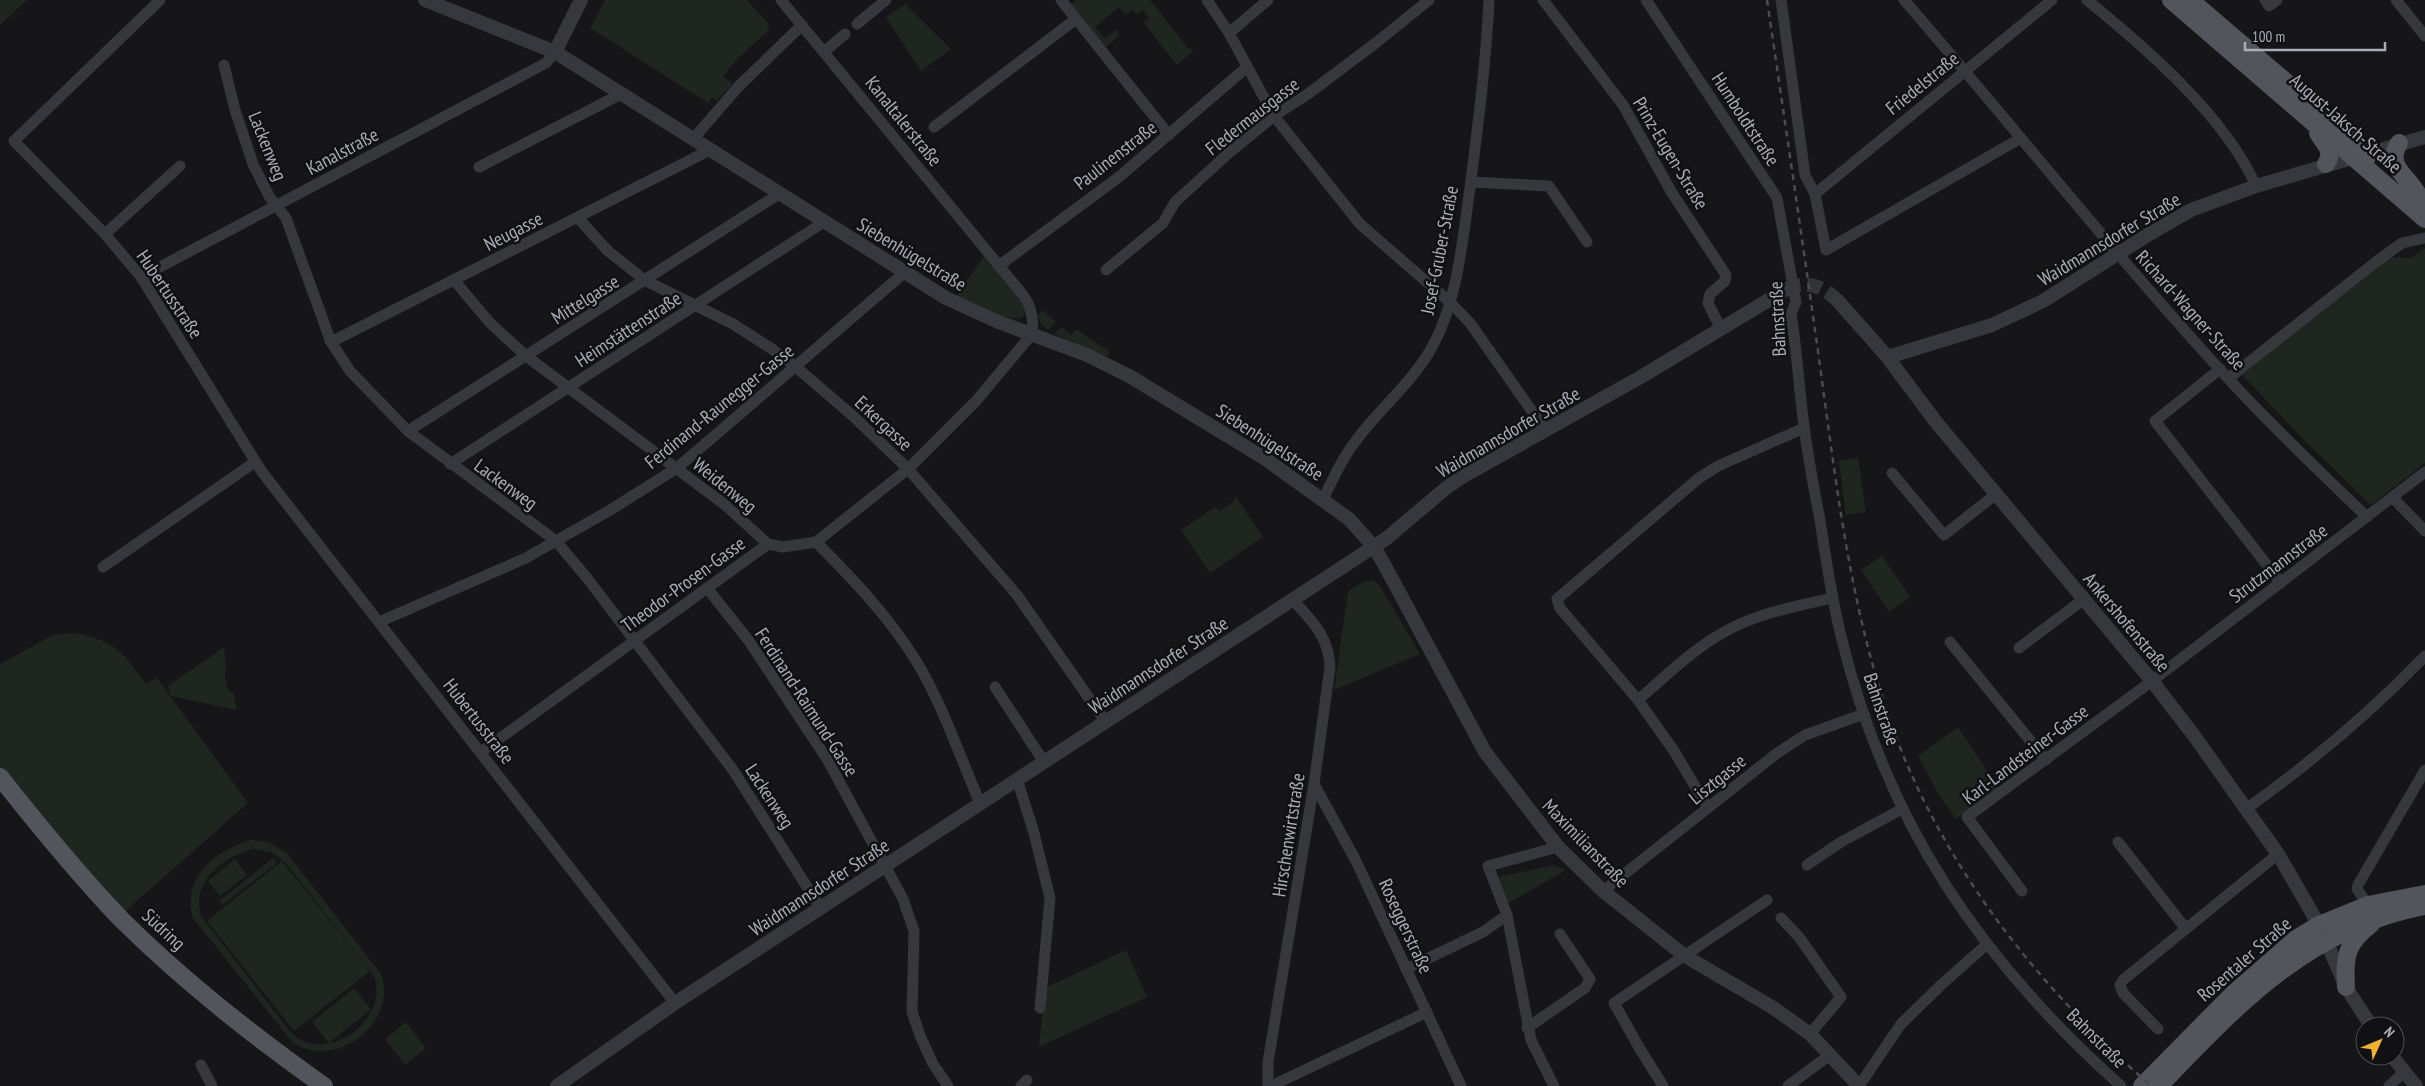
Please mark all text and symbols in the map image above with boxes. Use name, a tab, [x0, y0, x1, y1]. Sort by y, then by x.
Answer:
scale bar	[2245, 20, 2385, 52]
text: 100 m	[2252, 27, 2285, 46]
street label: Friedelstraße	[1881, 46, 1964, 120]
street label: Humboldtstraße	[1707, 68, 1785, 170]
street label: August-Jaksch-Straße	[2285, 68, 2407, 178]
street label: Kanaltalerstraße	[860, 71, 948, 171]
street label: Fledermausgasse	[1200, 72, 1304, 160]
street label: Prinz-Eugen-Straße	[1628, 92, 1714, 214]
street label: Lackenweg	[243, 108, 293, 184]
street label: Paulinenstraße	[1069, 115, 1161, 195]
street label: Kanalstraße	[302, 122, 382, 180]
street label: Josef-Gruber-Straße	[1415, 184, 1463, 317]
street label: Waidmannsdorfer Straße	[2033, 187, 2185, 291]
street label: Neugasse	[480, 206, 547, 256]
street label: Siebenhügelstraße	[853, 212, 971, 296]
street label: Hubertusstraße	[132, 245, 208, 343]
street label: Richard-Wagner-Straße	[2131, 245, 2251, 375]
street label: Mittelgasse	[547, 269, 623, 329]
street label: Bahnstraße	[1763, 281, 1791, 357]
street label: Heimstättenstraße	[570, 286, 686, 372]
street label: Ferdinand-Raunegger-Gasse	[640, 338, 799, 474]
street label: Waidmannsdorfer Straße	[1432, 381, 1584, 483]
street label: Erkergasse	[850, 390, 918, 456]
street label: Siebenhügelstraße	[1212, 398, 1328, 486]
street label: Weidenweg	[688, 452, 762, 518]
street label: Lackenweg	[470, 453, 542, 515]
street label: Strutzmannstraße	[2224, 518, 2332, 608]
street label: Theodor-Prosen-Gasse	[616, 531, 750, 637]
street label: Ankershofenstraße	[2078, 567, 2176, 677]
street label: Waidmannsdorfer Straße	[1084, 611, 1233, 719]
street label: Ferdinand-Raimund-Gasse	[750, 623, 864, 781]
street label: Bahnstraße	[1858, 670, 1906, 748]
street label: Hubertusstraße	[438, 674, 520, 769]
street label: Karl-Landsteiner-Gasse	[1957, 699, 2093, 809]
street label: Lisztgasse	[1683, 749, 1751, 809]
street label: Lackenweg	[740, 759, 800, 833]
street label: Hirschenwirtstraße	[1266, 771, 1310, 899]
street label: Maximilianstraße	[1538, 794, 1634, 893]
street label: Waidmannsdorfer Straße	[745, 833, 894, 941]
street label: Roseggerstraße	[1374, 875, 1438, 977]
street label: Südring	[137, 903, 191, 955]
street label: Rosentaler Straße	[2192, 912, 2296, 1006]
street label: Bahnstraße	[2062, 1003, 2132, 1073]
north arrow	[2355, 1016, 2405, 1066]
text: N	[2380, 1023, 2398, 1041]

